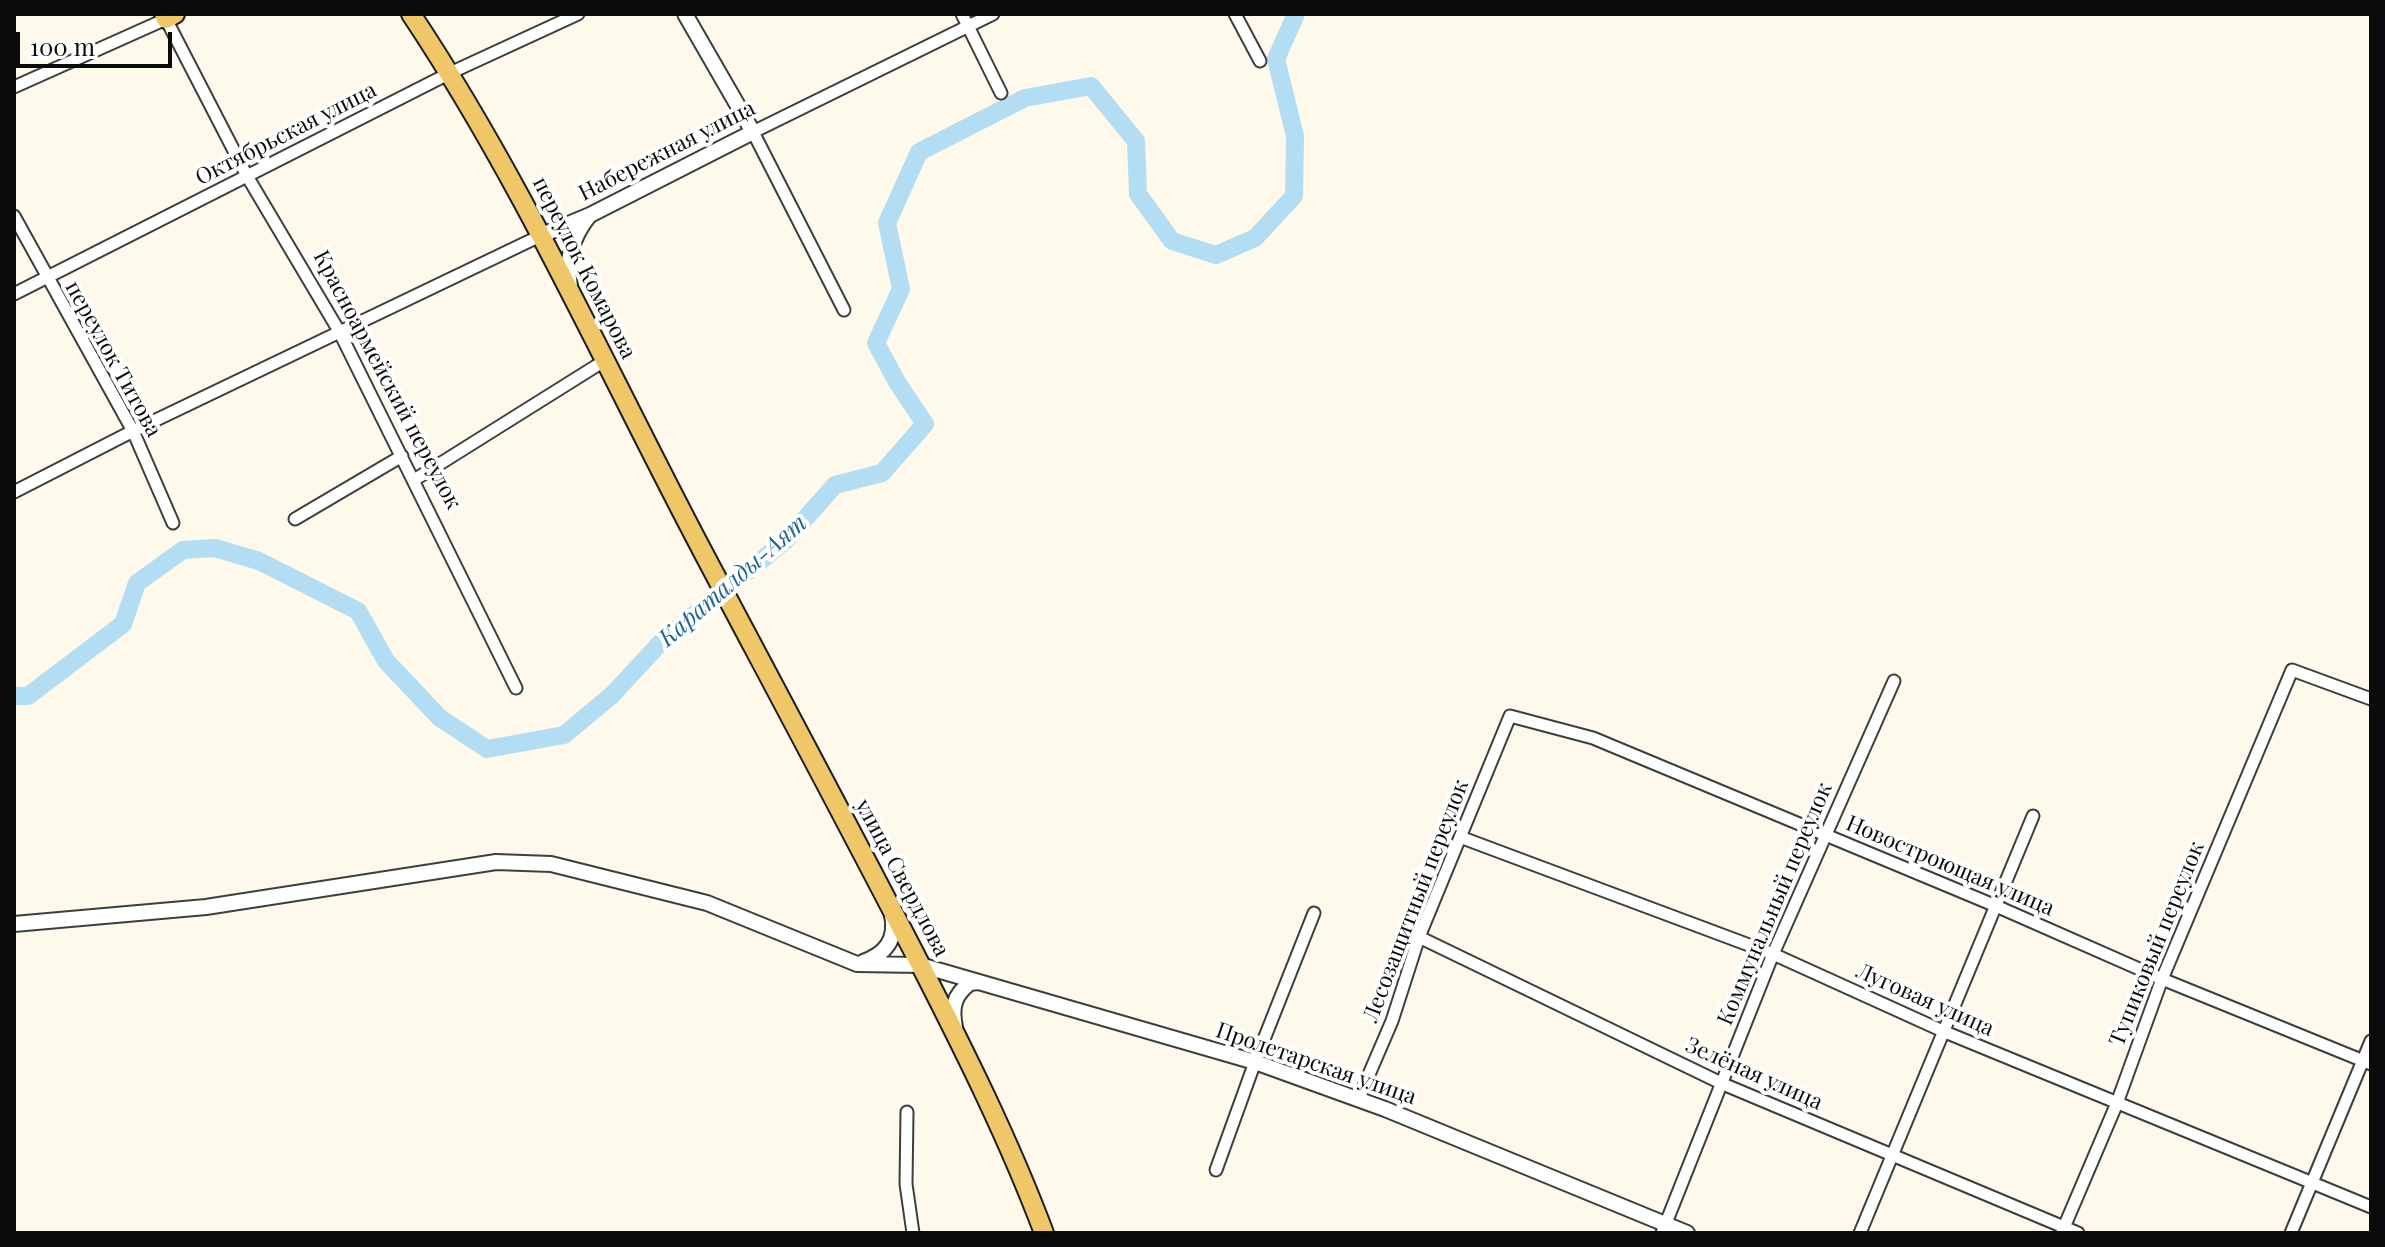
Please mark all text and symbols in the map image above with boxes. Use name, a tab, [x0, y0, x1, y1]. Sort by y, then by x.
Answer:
scale bar	[20, 16, 176, 66]
text: 100 m	[30, 30, 95, 62]
street label: Октябрьская улица	[191, 77, 381, 191]
street label: Набережная улица	[574, 95, 760, 207]
street label: переулок Комарова	[527, 173, 641, 363]
street label: Красноармейский переулок	[307, 246, 467, 514]
street label: переулок Титова	[59, 276, 167, 442]
water label: Караталды-Аят	[653, 509, 813, 653]
street label: Лесозащитный переулок	[1358, 776, 1474, 1026]
street label: Коммунальный переулок	[1712, 779, 1838, 1029]
street label: улица Свердлова	[849, 795, 955, 961]
street label: Новостроющая улица	[1842, 810, 2058, 922]
street label: Тупиковый переулок	[2104, 838, 2210, 1050]
street label: Луговая улица	[1852, 958, 1998, 1042]
street label: Пролетарская улица	[1212, 1017, 1420, 1111]
street label: Зелёная улица	[1681, 1032, 1827, 1116]

